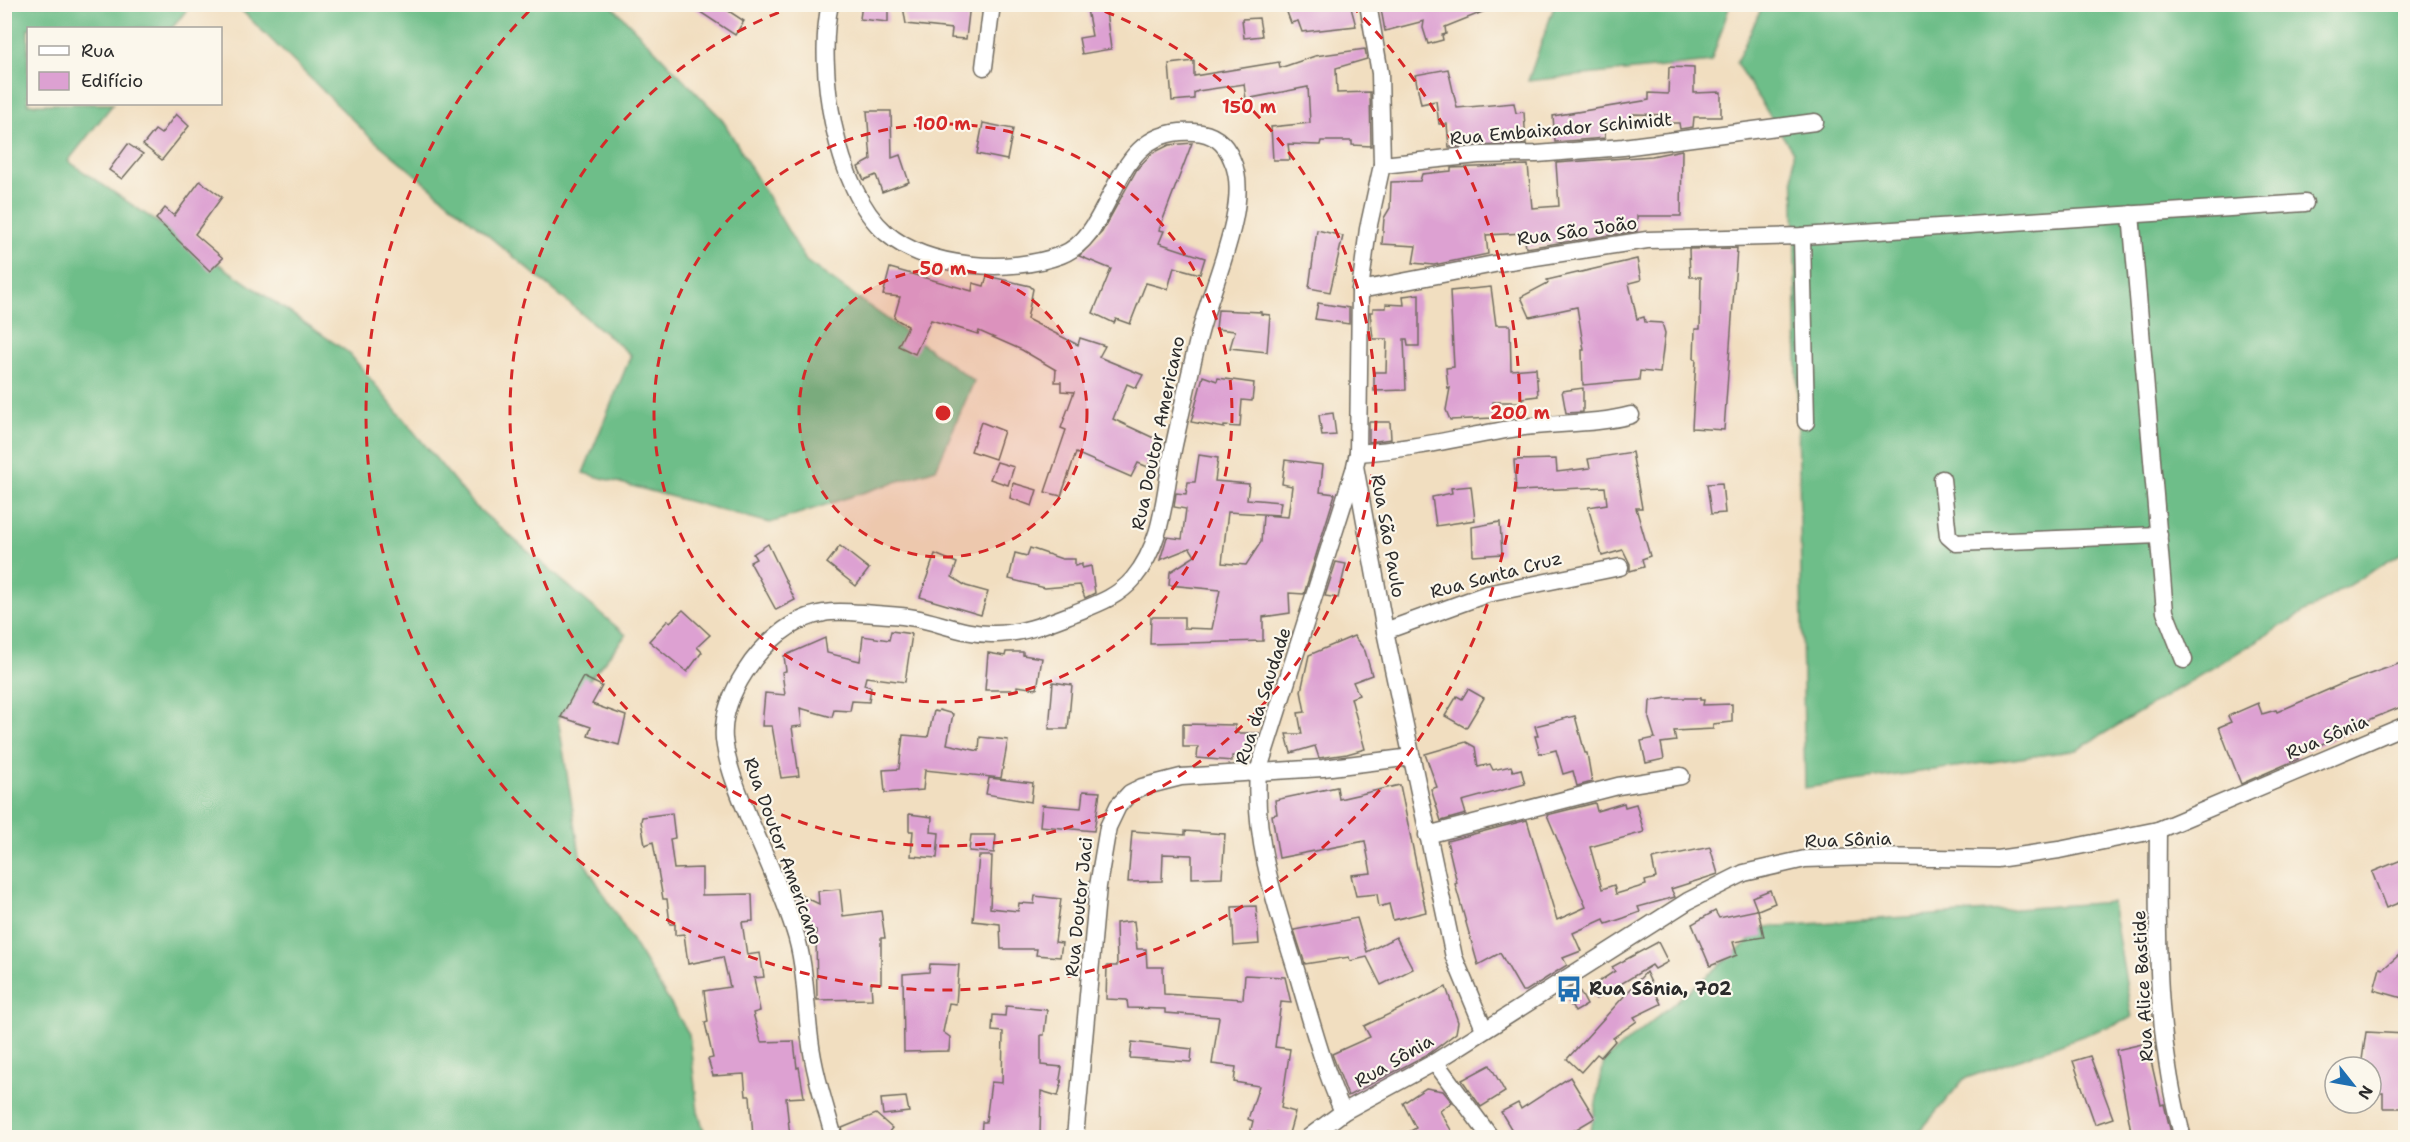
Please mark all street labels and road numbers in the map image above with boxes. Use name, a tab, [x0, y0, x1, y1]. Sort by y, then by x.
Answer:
street label: Rua Embaixador Schimidt	[1449, 107, 1673, 151]
street label: Rua São João	[1515, 211, 1639, 251]
street label: Rua Doutor Americano	[1126, 334, 1190, 532]
street label: Rua São Paulo	[1365, 473, 1411, 599]
street label: Rua Santa Cruz	[1428, 546, 1564, 604]
street label: Rua da Saudade	[1229, 624, 1297, 768]
street label: Rua Sônia	[2282, 709, 2372, 765]
street label: Rua Doutor Americano	[738, 754, 828, 948]
street label: Rua Sônia	[1804, 826, 1892, 854]
street label: Rua Doutor Jaci	[1060, 836, 1098, 978]
street label: Rua Alice Bastide	[2127, 910, 2159, 1062]
street label: Rua Sônia	[1350, 1029, 1438, 1093]

